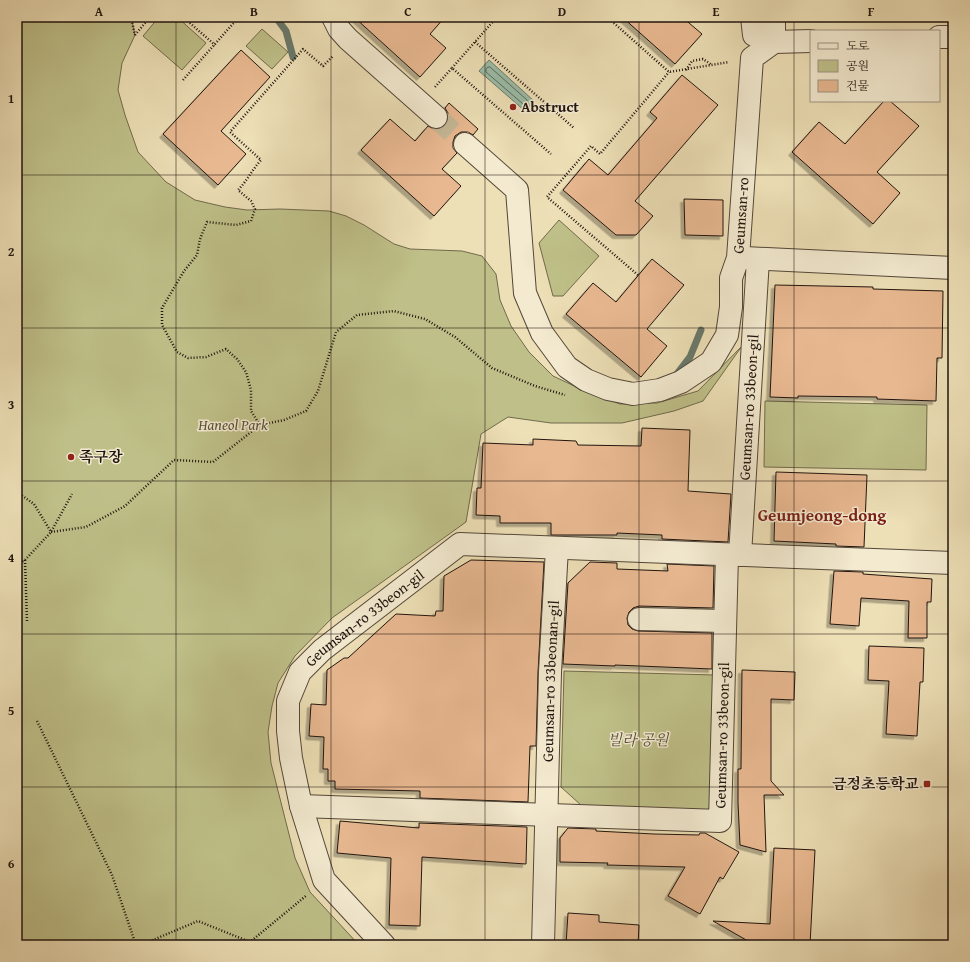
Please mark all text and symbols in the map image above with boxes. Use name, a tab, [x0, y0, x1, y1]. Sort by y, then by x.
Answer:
text: A	[95, 2, 104, 21]
text: B	[250, 2, 258, 21]
text: C	[404, 2, 412, 21]
text: D	[558, 2, 566, 21]
text: E	[713, 2, 720, 21]
text: F	[868, 2, 875, 21]
legend	[810, 30, 940, 102]
text: 도로	[846, 37, 870, 54]
text: 공원	[846, 57, 869, 74]
text: 건물	[846, 77, 870, 94]
text: 1	[8, 89, 14, 108]
place label: Abstruct	[521, 96, 579, 117]
marker: Abstruct	[508, 102, 518, 112]
street label: Geumsan-ro	[727, 176, 754, 254]
text: 2	[8, 242, 15, 261]
street label: Geumsan-ro 33beon-gil	[734, 334, 763, 481]
text: 3	[8, 395, 14, 414]
park label: Haneol Park	[197, 414, 268, 435]
place label: 족구장	[79, 446, 123, 467]
marker: 족구장	[66, 452, 76, 462]
district label: Geumjeong-dong	[758, 502, 886, 527]
text: 4	[8, 548, 15, 567]
street label: Geumsan-ro 33beon-gil	[300, 564, 428, 671]
street label: Geumsan-ro 33beonan-gil	[537, 600, 564, 762]
street label: Geumsan-ro 33beon-gil	[709, 662, 734, 809]
text: 5	[8, 701, 15, 720]
park label: 빌라 공원	[608, 729, 670, 750]
place label: 금정초등학교	[832, 773, 919, 794]
marker: 금정초등학교	[922, 779, 932, 789]
text: 6	[8, 854, 15, 873]

